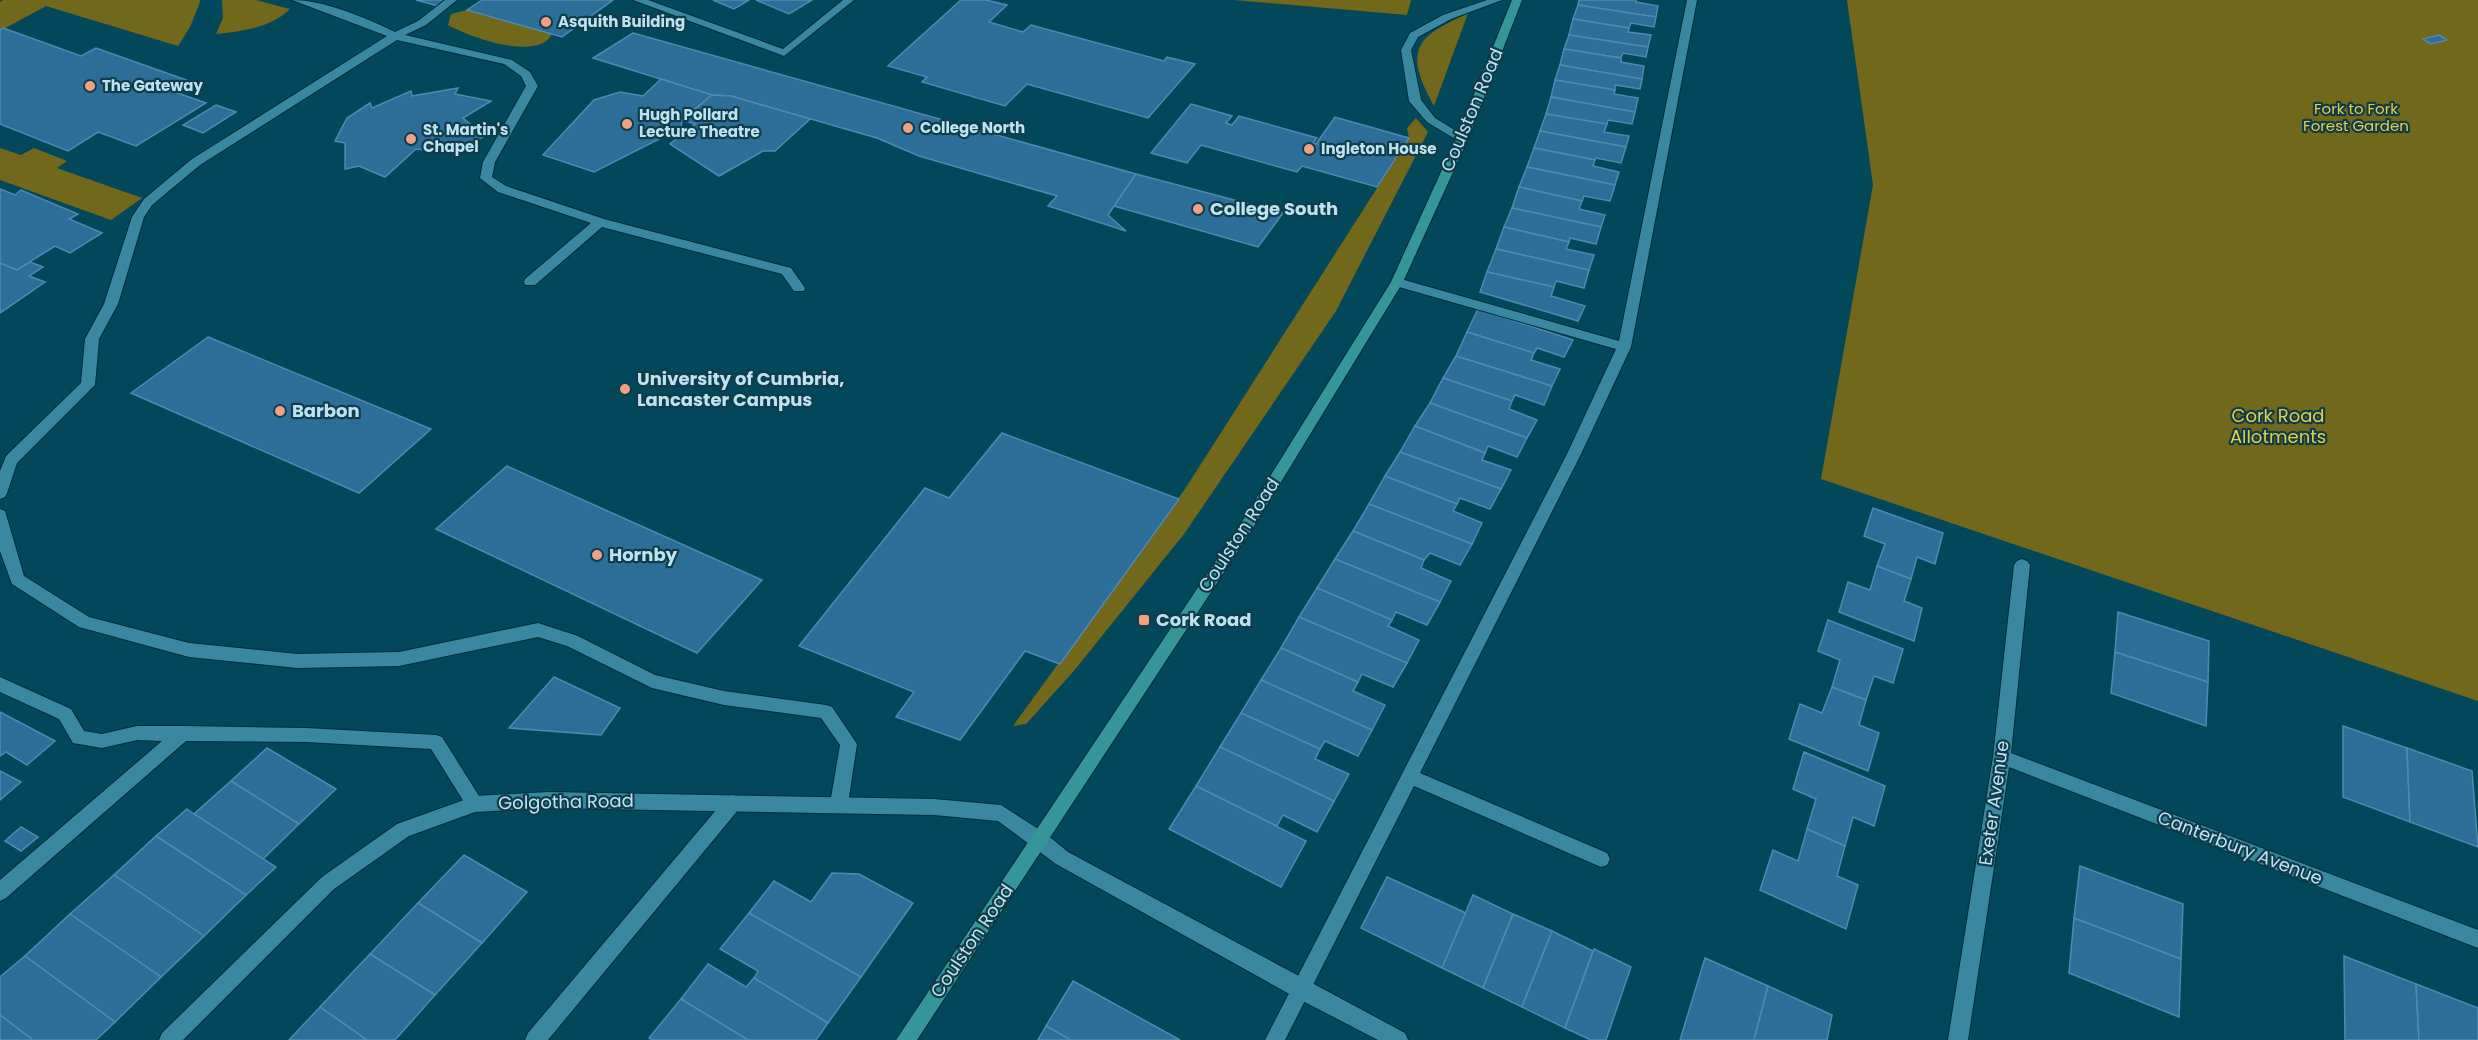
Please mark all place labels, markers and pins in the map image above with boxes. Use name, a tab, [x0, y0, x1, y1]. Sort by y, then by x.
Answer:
place label: Asquith Building	[558, 11, 685, 32]
marker: Asquith Building	[539, 15, 553, 29]
place label: The Gateway	[102, 75, 204, 96]
marker: The Gateway	[83, 79, 97, 93]
place label: Hugh Pollard Lecture Theatre	[639, 104, 760, 142]
marker: Hugh Pollard Lecture Theatre	[620, 117, 634, 131]
place label: College North	[920, 117, 1025, 138]
place label: St. Martin's Chapel	[423, 119, 508, 157]
marker: College North	[901, 121, 915, 135]
marker: St. Martin's Chapel	[404, 132, 418, 146]
place label: Ingleton House	[1321, 138, 1437, 159]
marker: Ingleton House	[1302, 142, 1316, 156]
place label: College South	[1210, 196, 1338, 221]
marker: College South	[1191, 202, 1205, 216]
place label: University of Cumbria, Lancaster Campus	[637, 366, 844, 412]
marker: University of Cumbria, Lancaster Campus	[618, 382, 632, 396]
place label: Barbon	[292, 398, 360, 423]
marker: Barbon	[273, 404, 287, 418]
place label: Hornby	[609, 542, 678, 567]
marker: Hornby	[590, 548, 604, 562]
place label: Cork Road	[1156, 607, 1251, 632]
marker: Cork Road	[1137, 613, 1151, 627]

